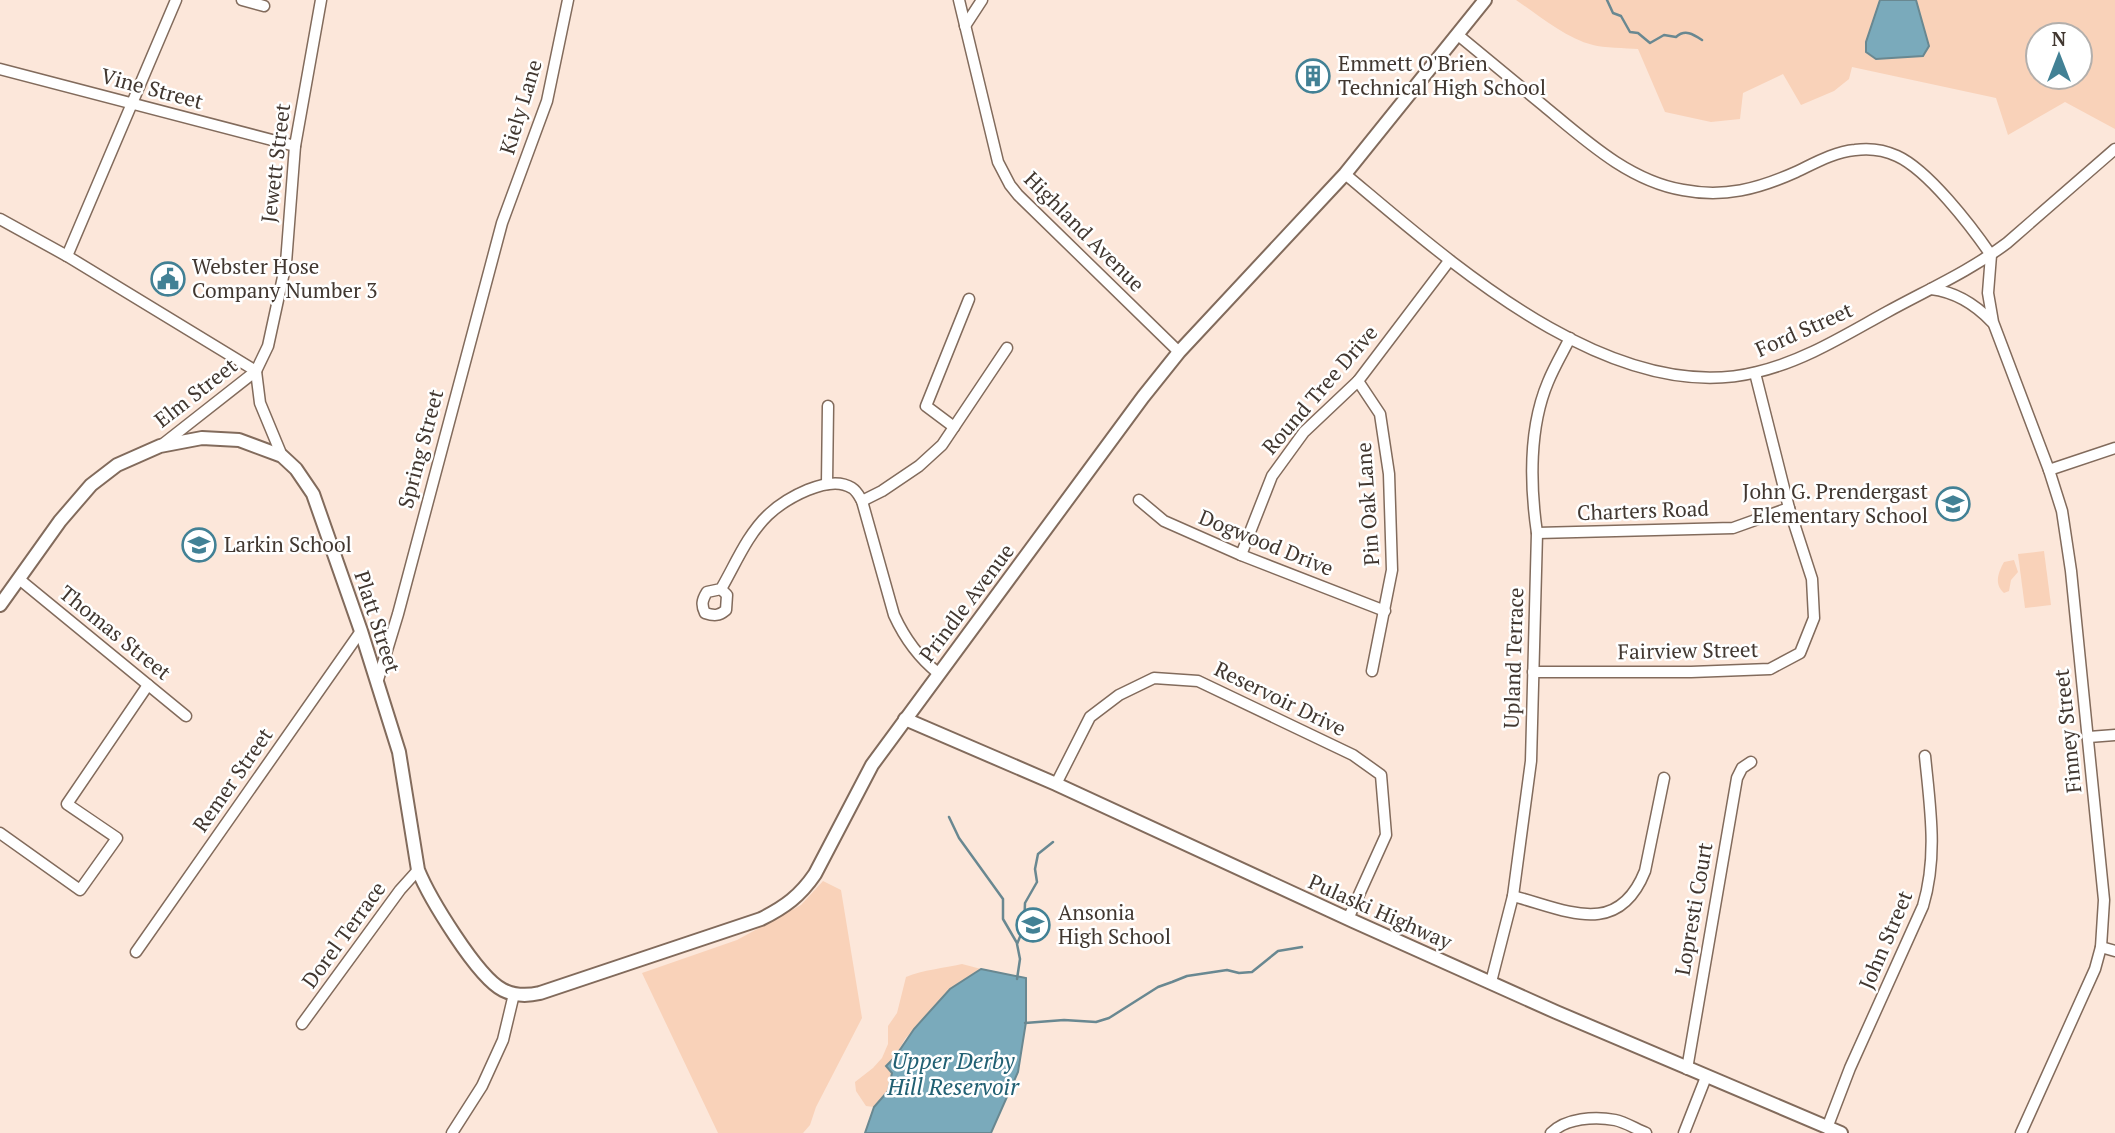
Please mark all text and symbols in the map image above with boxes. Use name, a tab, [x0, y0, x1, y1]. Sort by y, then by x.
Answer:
north arrow	[2024, 21, 2094, 91]
text: N	[2052, 26, 2067, 51]
place label: Emmett O'Brien Technical High School	[1338, 49, 1546, 101]
street label: Kiely Lane	[492, 56, 548, 157]
building icon: Emmett O'Brien Technical High School	[1294, 57, 1332, 95]
street label: Vine Street	[98, 61, 207, 115]
street label: Jewett Street	[254, 101, 296, 224]
street label: Highland Avenue	[1018, 165, 1151, 298]
place label: Webster Hose Company Number 3	[192, 252, 377, 304]
public building icon: Webster Hose Company Number 3	[149, 260, 187, 298]
street label: Ford Street	[1750, 295, 1857, 363]
street label: Round Tree Drive	[1255, 319, 1383, 460]
street label: Elm Street	[148, 351, 243, 433]
street label: Spring Street	[391, 386, 449, 511]
street label: Pin Oak Lane	[1349, 441, 1385, 567]
place label: John G. Prendergast Elementary School	[1742, 477, 1928, 529]
school or university icon: John G. Prendergast Elementary School	[1934, 485, 1972, 523]
street label: Charters Road	[1577, 494, 1710, 526]
street label: Dogwood Drive	[1195, 502, 1338, 582]
school or university icon: Larkin School	[180, 526, 218, 564]
place label: Larkin School	[224, 530, 352, 558]
street label: Prindle Avenue	[912, 538, 1020, 667]
street label: Platt Street	[348, 567, 408, 677]
street label: Thomas Street	[54, 579, 177, 686]
street label: Upland Terrace	[1497, 587, 1529, 729]
street label: Fairview Street	[1617, 635, 1759, 665]
street label: Reservoir Drive	[1210, 654, 1351, 742]
street label: Finney Street	[2047, 667, 2087, 795]
street label: Remer Street	[186, 721, 279, 837]
street label: Lopresti Court	[1668, 840, 1719, 977]
street label: Pulaski Highway	[1304, 867, 1457, 955]
street label: Dorel Terrace	[295, 875, 391, 993]
street label: John Street	[1852, 886, 1919, 993]
place label: Ansonia High School	[1058, 898, 1171, 950]
school or university icon: Ansonia High School	[1014, 906, 1052, 944]
water label: Upper Derby Hill Reservoir	[886, 1045, 1020, 1102]

